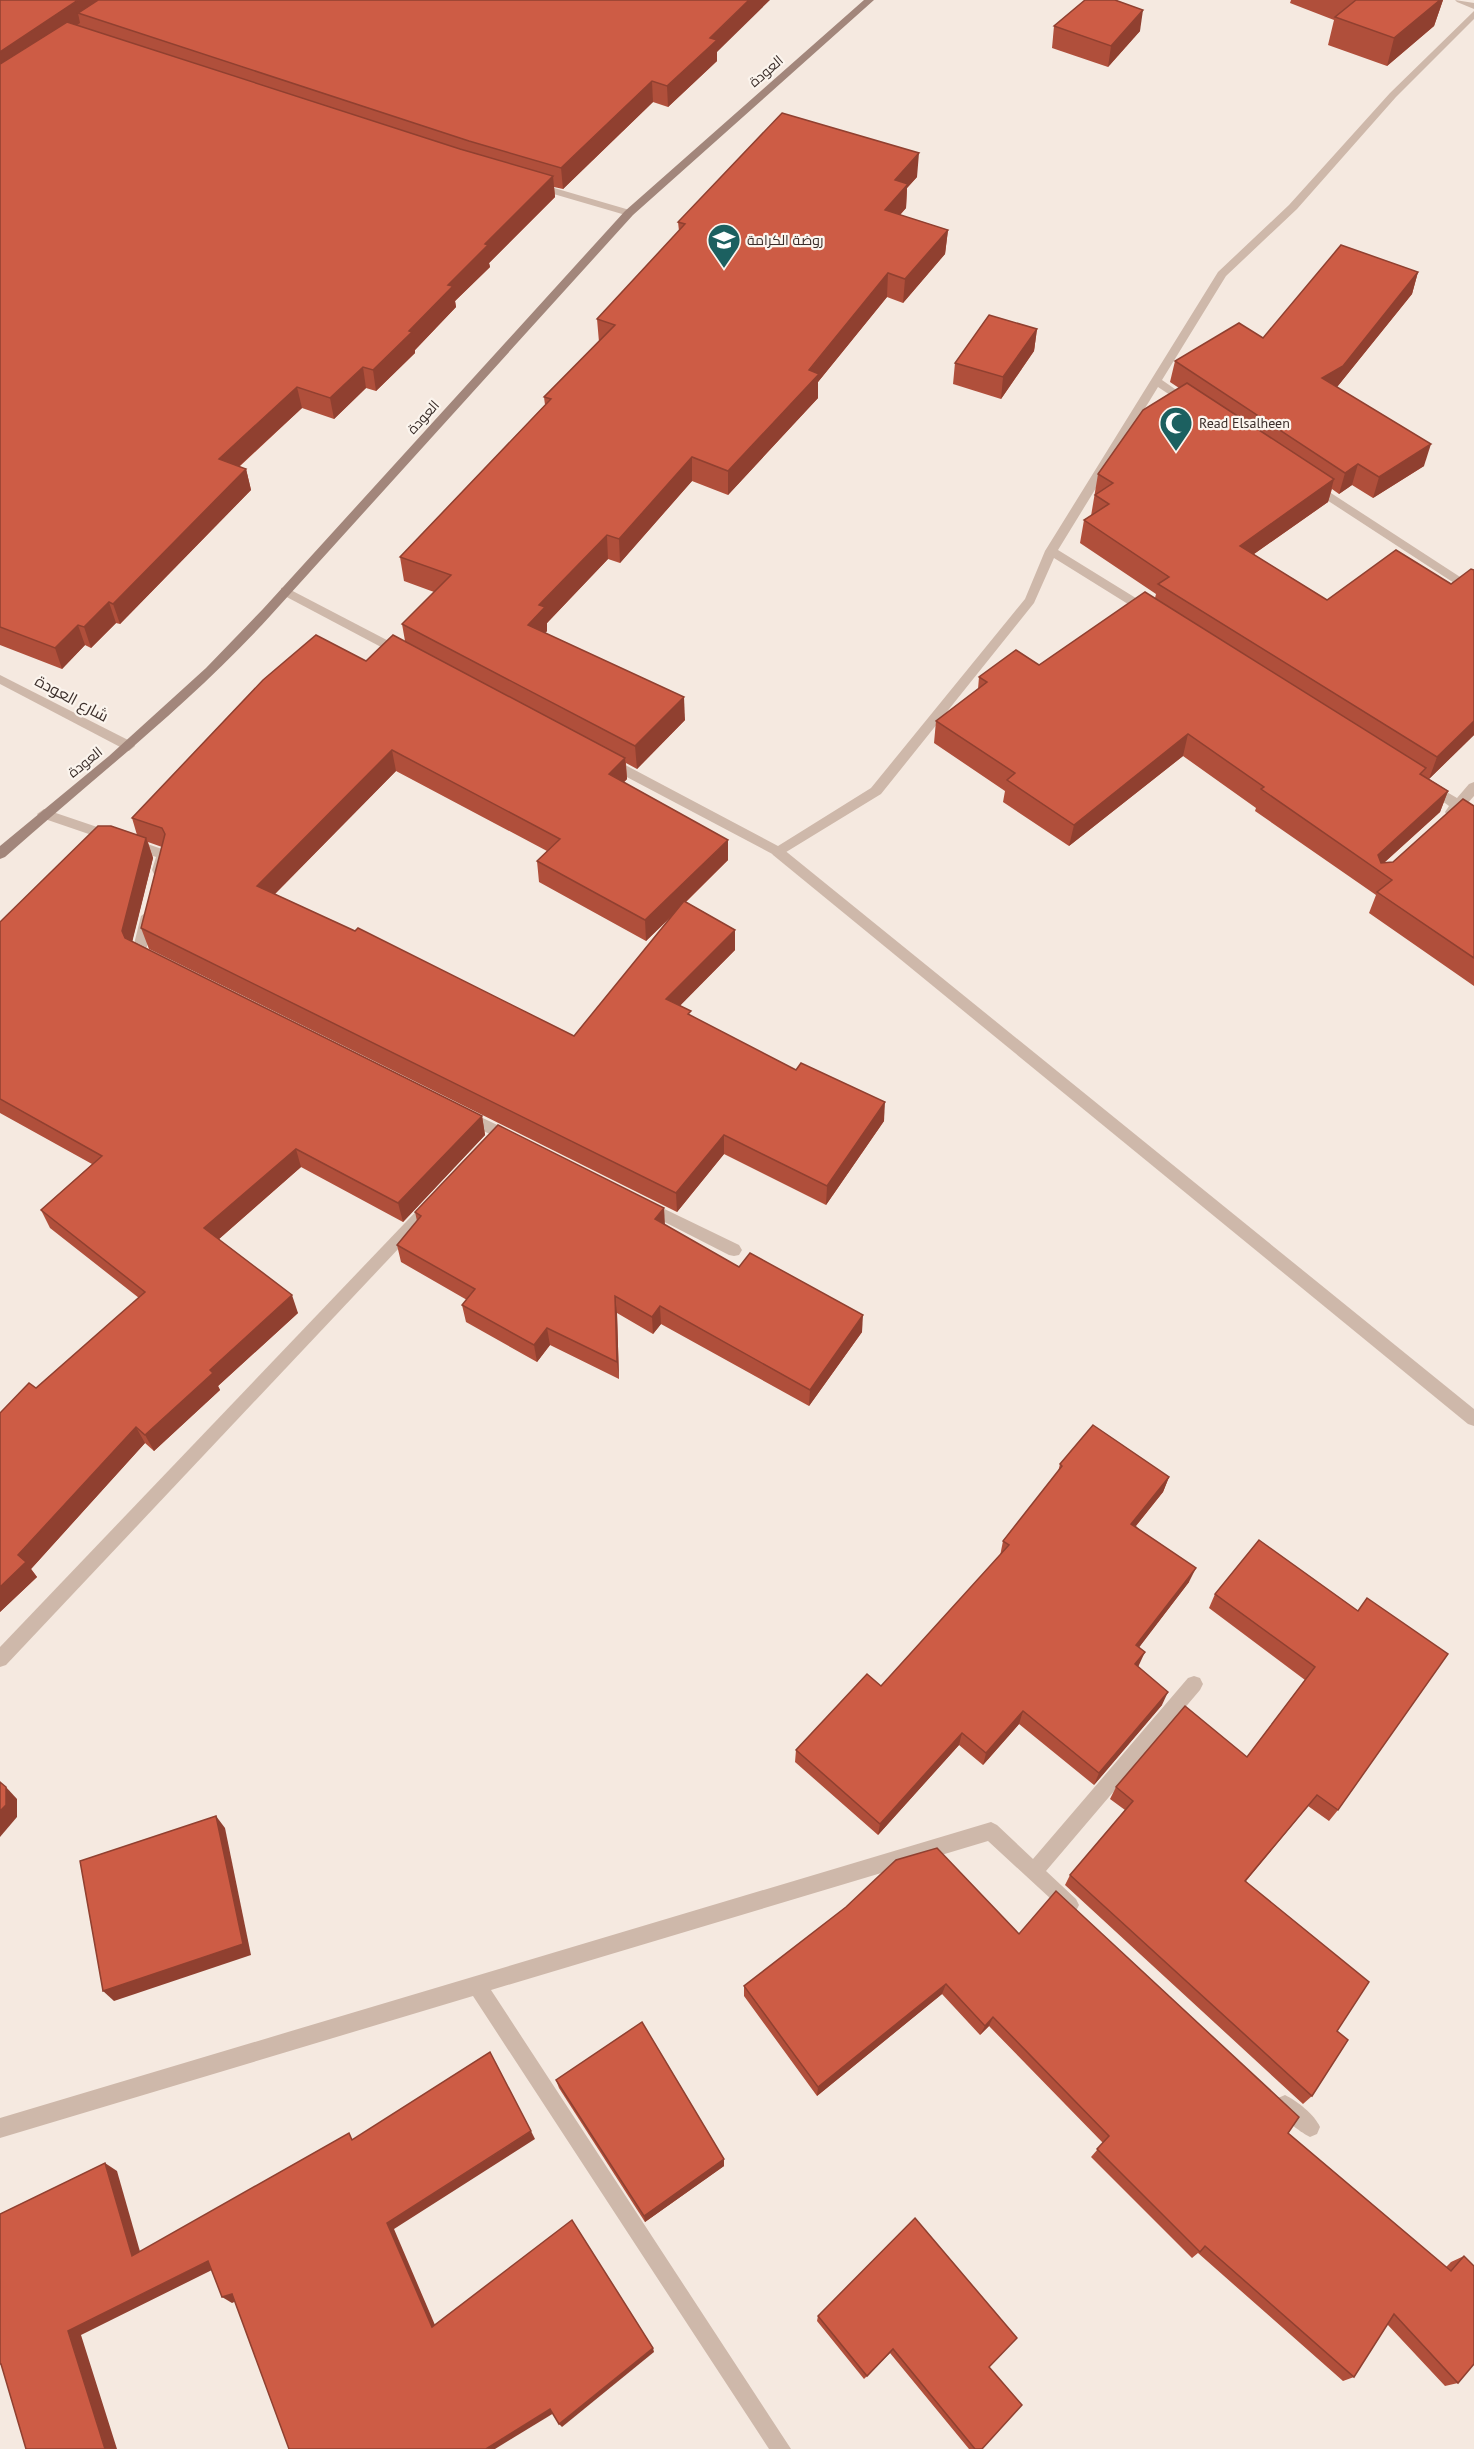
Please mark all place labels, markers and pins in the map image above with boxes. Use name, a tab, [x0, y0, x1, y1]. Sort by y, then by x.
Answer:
school or university icon: روضة الكرامة	[706, 222, 742, 269]
place label: روضة الكرامة	[747, 231, 824, 249]
mosque icon: Read Elsalheen	[1158, 405, 1194, 452]
place label: Read Elsalheen	[1199, 414, 1290, 432]

